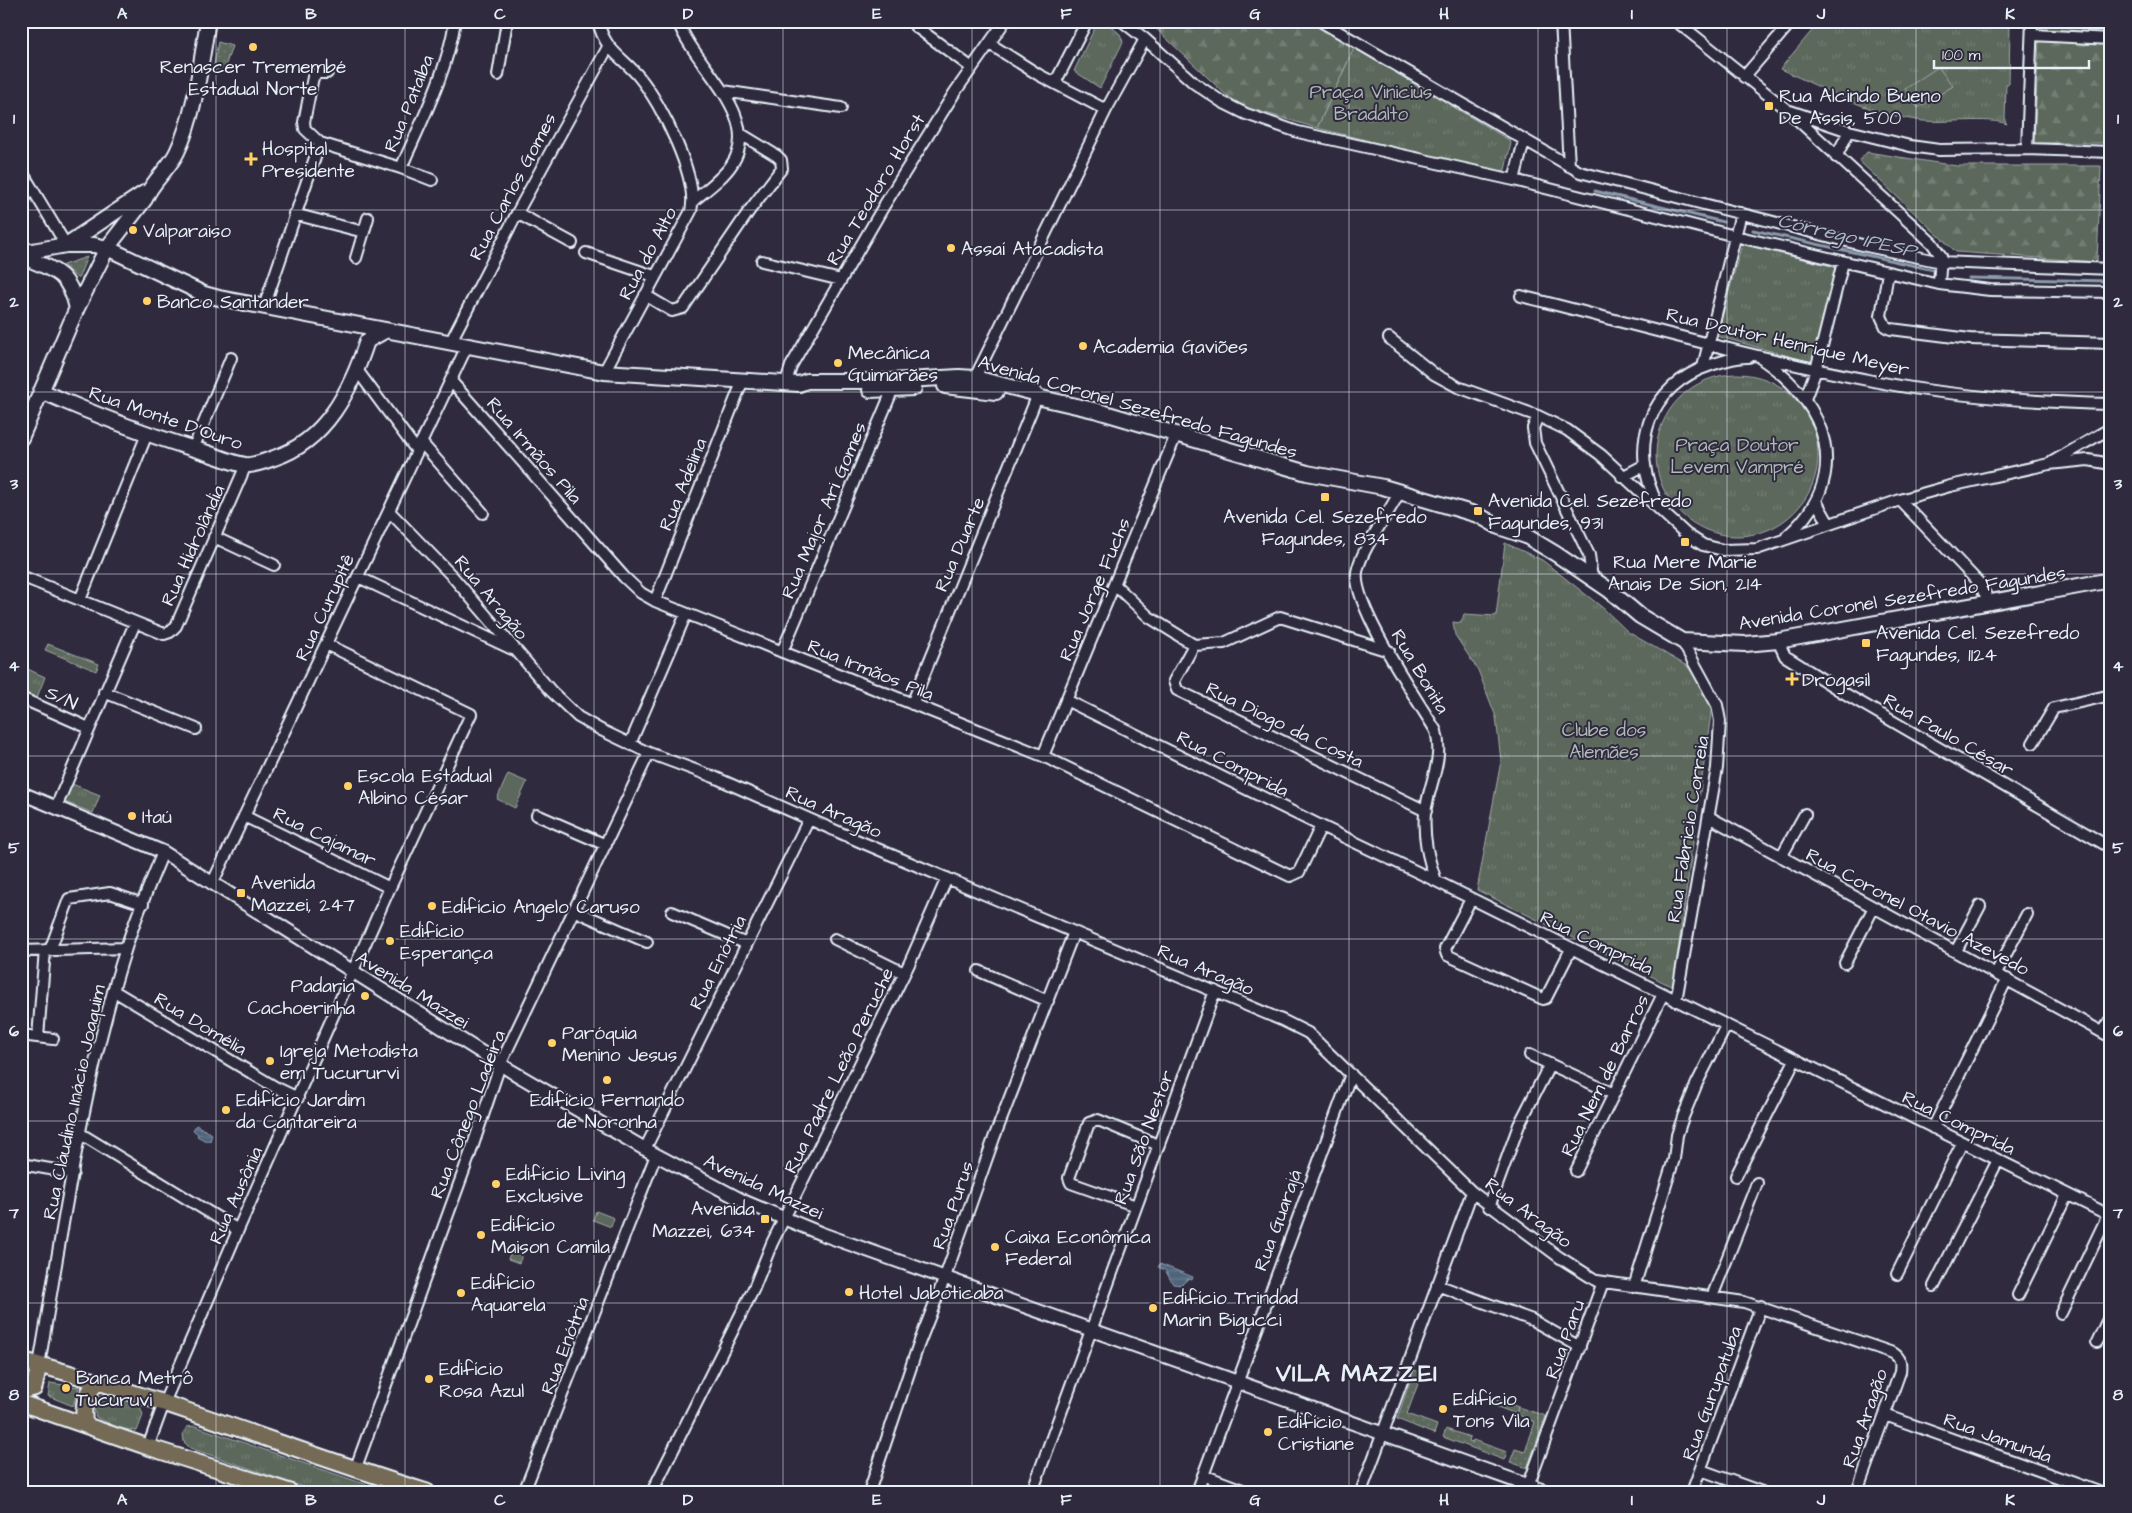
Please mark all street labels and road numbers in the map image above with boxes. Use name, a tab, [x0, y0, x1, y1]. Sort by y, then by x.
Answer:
street label: Rua Pataíba	[378, 51, 441, 156]
street label: Rua Carlos Gomes	[463, 108, 564, 265]
street label: Rua Teodoro Horst	[820, 109, 932, 271]
street label: Rua do Alto	[612, 202, 684, 305]
street label: Rua Doutor Henrique Meyer	[1663, 301, 1912, 385]
street label: Avenida Coronel Sezefredo Fagundes	[975, 349, 1300, 467]
street label: Rua Monte D'Ouro	[85, 379, 246, 457]
street label: Rua Irmãos Pìla	[480, 392, 588, 511]
street label: Rua Major Ari Gomes	[775, 418, 874, 603]
street label: Rua Adelina	[653, 434, 714, 535]
street label: Rua Hidrolândia	[155, 480, 232, 611]
street label: Rua Duarte	[928, 493, 992, 596]
street label: Rua Jorge Fuchs	[1053, 514, 1139, 666]
street label: Rua Curupitê	[289, 550, 362, 666]
street label: Rua Aragão	[447, 550, 534, 647]
street label: Avenida Coronel Sezefredo Fagundes	[1737, 559, 2068, 639]
street label: Rua Bonita	[1384, 624, 1456, 719]
street label: Rua Irmãos Pìla	[803, 633, 938, 708]
street label: Rua Diogo da Costa	[1200, 675, 1368, 776]
street label: S/N	[41, 679, 82, 717]
street label: Rua Paulo César	[1878, 687, 2019, 784]
street label: Rua Comprida	[1172, 724, 1293, 804]
street label: Rua Fabricio Correia	[1660, 734, 1717, 924]
street label: Rua Aragão	[780, 779, 886, 847]
street label: Rua Cajamar	[268, 801, 381, 874]
street label: Rua Coronel Otavio Azevedo	[1801, 842, 2034, 983]
street label: Rua Comprida	[1535, 904, 1658, 983]
street label: Rua Enótria	[683, 911, 754, 1015]
street label: Rua Aragão	[1152, 938, 1258, 1004]
street label: Avenida Mazzei	[350, 945, 474, 1036]
street label: Rua Padre Leão Peruche	[778, 963, 901, 1178]
street label: Rua Cláudino Inácio Joaquim	[36, 982, 113, 1222]
street label: Rua Domélia	[149, 986, 252, 1063]
street label: Rua Nem de Barros	[1554, 990, 1656, 1161]
street label: Rua Cônego Ladeira	[424, 1026, 514, 1203]
street label: Rua São Nestor	[1108, 1066, 1181, 1208]
street label: Rua Comprida	[1897, 1084, 2020, 1163]
street label: Rua Ausônia	[203, 1142, 270, 1249]
street label: Avenida Mazzei	[699, 1148, 828, 1227]
street label: Rua Purus	[926, 1158, 981, 1253]
street label: Rua Guarajá	[1248, 1166, 1309, 1275]
street label: Rua Aragão	[1478, 1171, 1578, 1256]
street label: Rua Enótria	[534, 1292, 597, 1398]
street label: Rua Paru	[1539, 1296, 1592, 1383]
street label: Rua Gurupatuba	[1676, 1322, 1749, 1465]
street label: Rua Aragão	[1836, 1365, 1896, 1472]
street label: Rua Jamunda	[1940, 1406, 2056, 1471]

